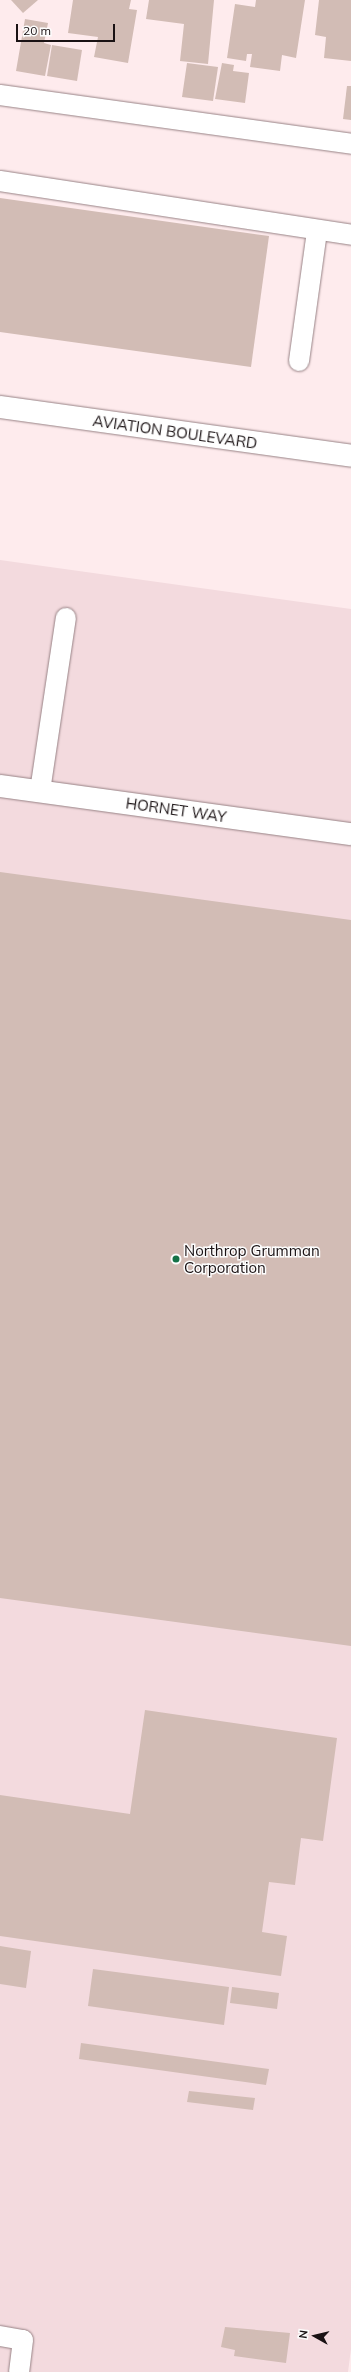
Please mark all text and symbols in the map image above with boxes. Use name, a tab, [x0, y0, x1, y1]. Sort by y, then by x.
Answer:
scale bar	[18, 16, 117, 42]
text: 20 m	[23, 23, 51, 38]
street label: AVIATION BOULEVARD	[92, 412, 258, 452]
street label: HORNET WAY	[125, 794, 227, 826]
place label: Northrop Grumman Corporation	[184, 1241, 320, 1276]
marker: Northrop Grumman Corporation	[171, 1254, 181, 1264]
north arrow	[295, 2316, 335, 2356]
text: N	[296, 2329, 311, 2339]

